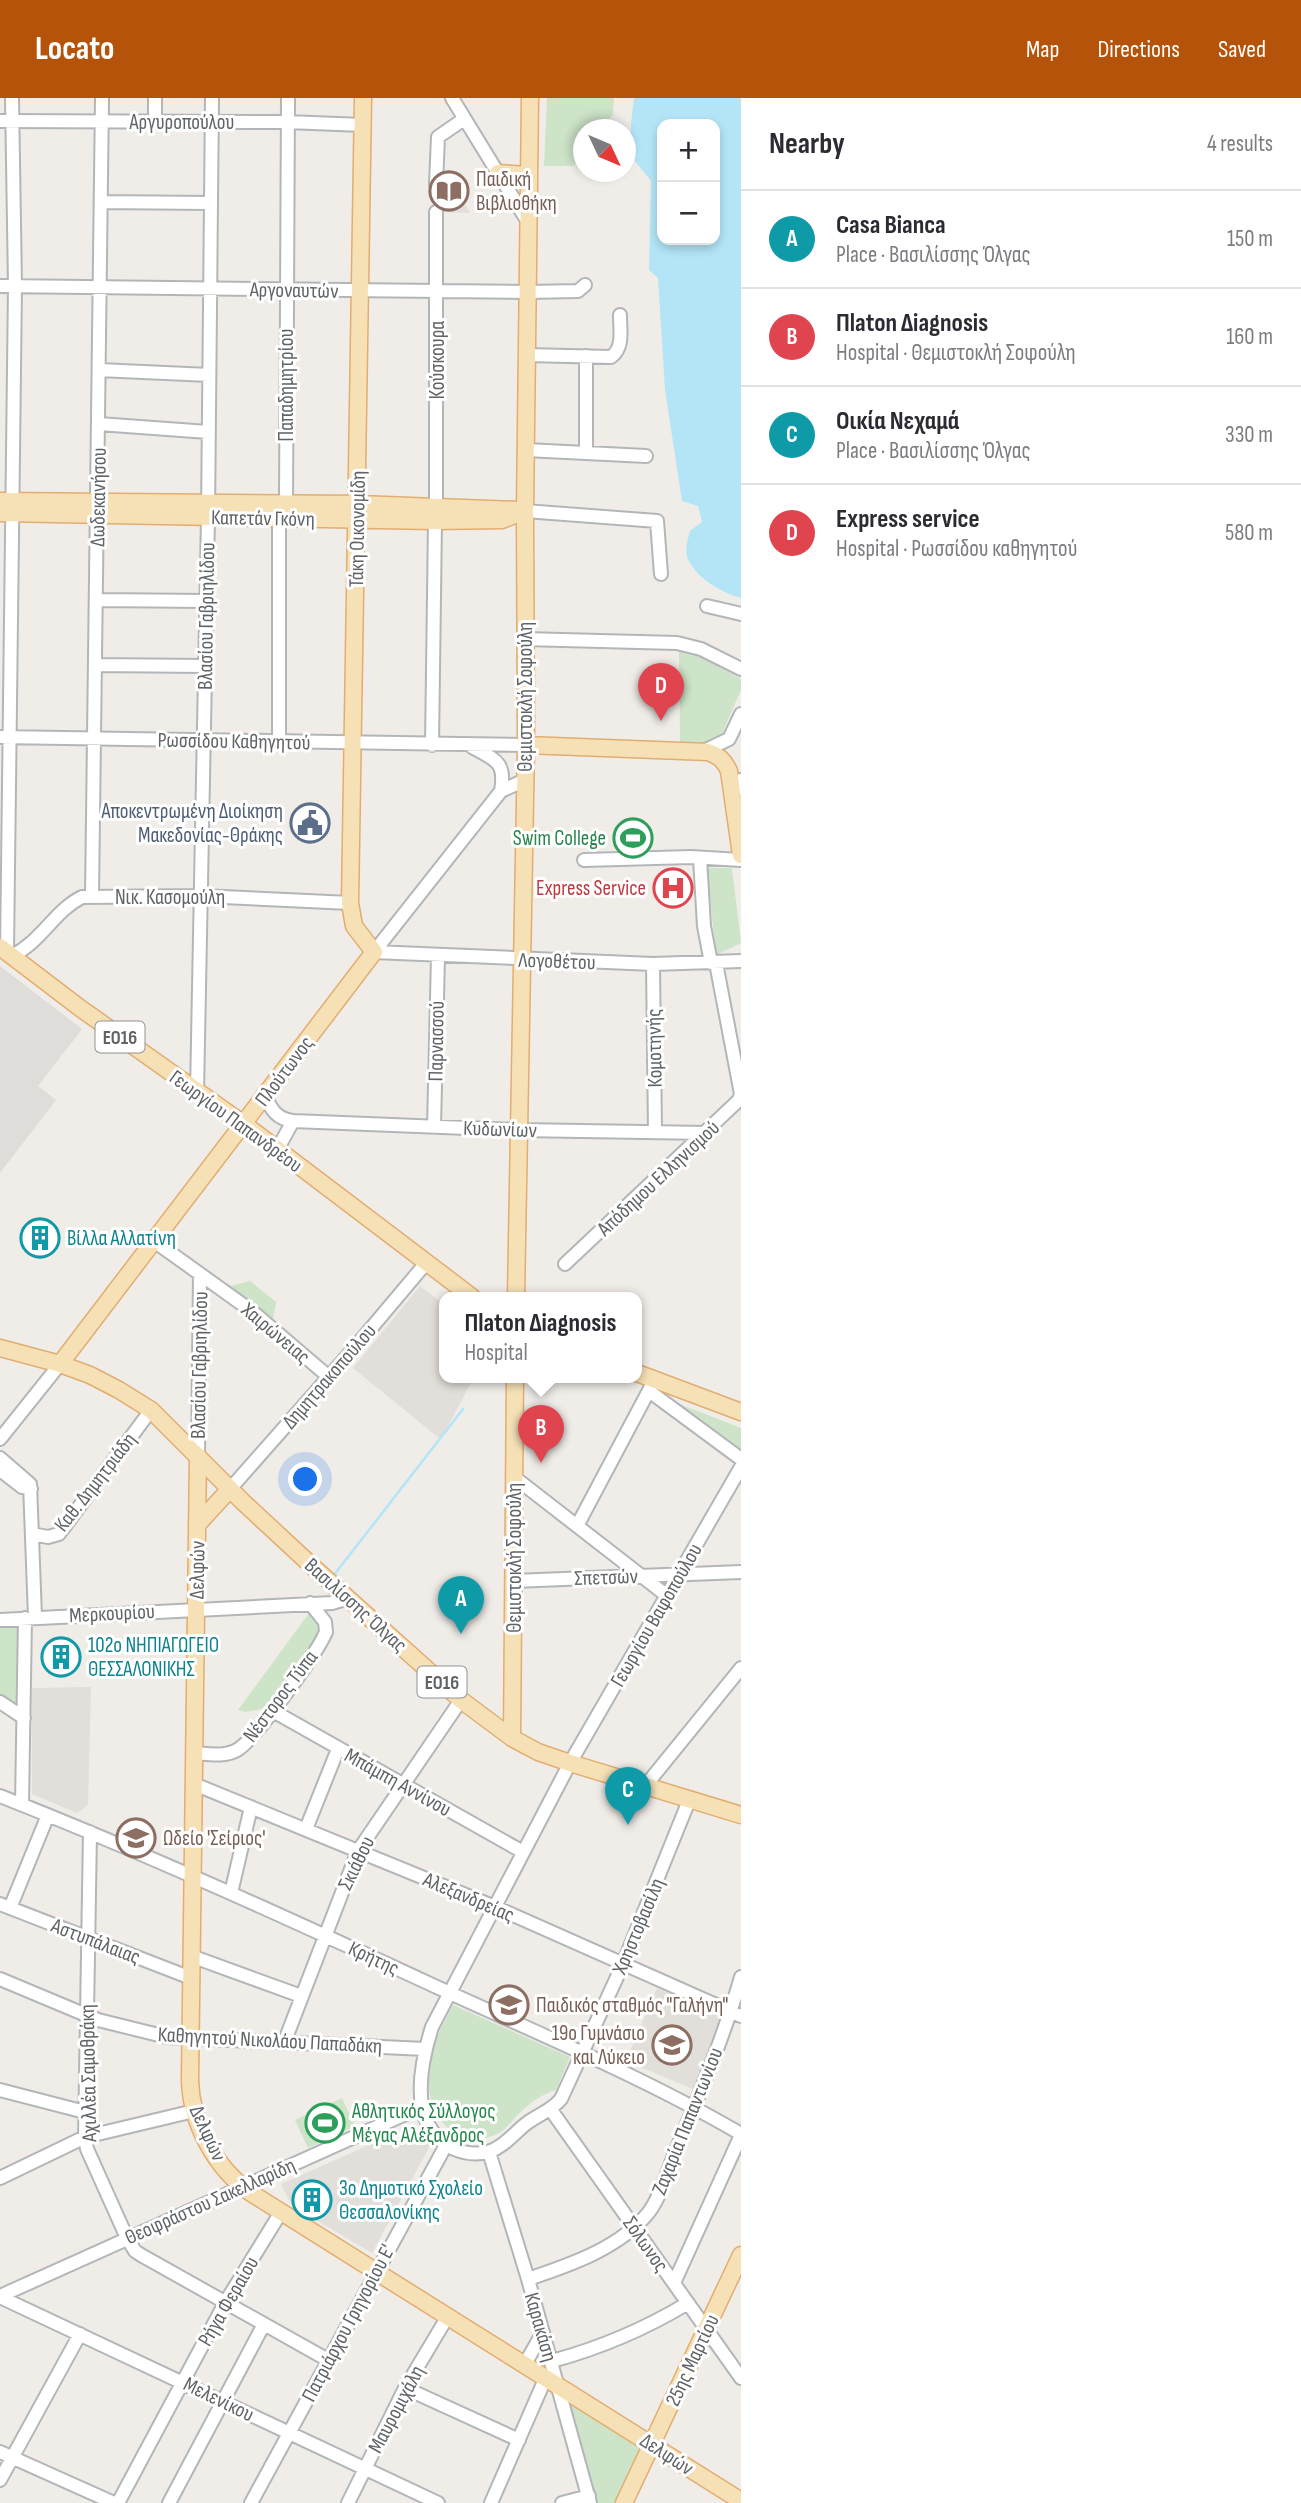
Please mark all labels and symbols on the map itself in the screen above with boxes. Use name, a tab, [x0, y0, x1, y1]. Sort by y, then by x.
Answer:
street label: Αργυροπούλου	[129, 110, 234, 135]
north arrow	[573, 119, 636, 182]
place label: Παιδική Βιβλιοθήκη	[476, 167, 557, 216]
library icon: Παιδική Βιβλιοθήκη	[428, 170, 470, 212]
street label: Αργοναυτών	[249, 277, 338, 304]
street label: Κούσκουρα	[425, 321, 450, 399]
street label: Παπαδημητρίου	[274, 329, 299, 441]
street label: Δωδεκανήσου	[85, 447, 112, 547]
street label: Τάκη Οικονομίδη	[344, 470, 371, 588]
street label: Καπετάν Γκόνη	[211, 505, 315, 532]
street label: Βλασίου Γαβριηλίδου	[193, 542, 220, 690]
street label: Θεμιστοκλή Σοφούλη	[513, 622, 538, 772]
pin: D	[638, 663, 684, 721]
street label: Ρωσσίδου Καθηγητού	[157, 728, 311, 755]
place label: Αποκεντρωμένη Διοίκηση Μακεδονίας-Θράκης	[100, 799, 283, 848]
public building icon: Αποκεντρωμένη Διοίκηση Μακεδονίας-Θράκης	[289, 802, 331, 844]
sports icon: Swim College	[612, 817, 654, 859]
place label: Swim College	[513, 826, 606, 851]
hospital icon: Express Service	[652, 867, 694, 909]
place label: Express Service	[536, 876, 646, 901]
street label: Νικ. Κασομούλη	[115, 885, 225, 910]
street label: Λογοθέτου	[517, 948, 596, 975]
street label: Παρνασσού	[423, 1000, 450, 1082]
street label: Κομοτηνής	[641, 1008, 668, 1088]
road number: ΕΟ16	[96, 1021, 144, 1052]
street label: Πλούτωνος	[250, 1031, 319, 1111]
street label: Γεωργίου Παπανδρέου	[164, 1065, 307, 1178]
street label: Απόδημου Ελληνισμού	[591, 1115, 725, 1242]
street label: Κυδωνίων	[463, 1116, 537, 1143]
building icon: Βίλλα Αλλατίνη	[19, 1217, 61, 1259]
place label: Βίλλα Αλλατίνη	[67, 1226, 176, 1251]
street label: Βλασίου Γαβριηλίδου	[186, 1291, 213, 1439]
street label: Χαιρώνειας	[235, 1297, 315, 1369]
street label: Δημητρακοπούλου	[277, 1319, 382, 1434]
pin: B	[518, 1405, 564, 1463]
street label: Καθ. Δημητριάδη	[49, 1428, 142, 1537]
your location	[288, 1462, 322, 1496]
street label: Θεμιστοκλή Σοφούλη	[502, 1483, 527, 1633]
street label: Γεωργίου Βαφοπούλου	[605, 1539, 708, 1691]
street label: Δελφών	[184, 1541, 211, 1599]
street label: Βασιλίσσης Όλγας	[299, 1553, 412, 1658]
street label: Σπετσών	[574, 1564, 638, 1591]
pin: A	[438, 1576, 484, 1634]
street label: Μερκουρίου	[69, 1599, 155, 1628]
place label: 102ο ΝΗΠΙΑΓΩΓΕΙΟ ΘΕΣΣΑΛΟΝΙΚΗΣ	[88, 1633, 219, 1682]
building icon: 102ο ΝΗΠΙΑΓΩΓΕΙΟ ΘΕΣΣΑΛΟΝΙΚΗΣ	[40, 1636, 82, 1678]
street label: Νέστορος Τύπα	[238, 1645, 323, 1747]
road number: ΕΟ16	[418, 1666, 466, 1698]
street label: Μπάμπη Αννίνου	[340, 1743, 455, 1822]
pin: C	[605, 1767, 651, 1825]
school or university icon: Ωδείο 'Σείριος'	[115, 1817, 157, 1859]
place label: Ωδείο 'Σείριος'	[163, 1826, 266, 1851]
street label: Σκιάθου	[333, 1832, 380, 1894]
street label: Αλεξανδρείας	[419, 1867, 518, 1928]
street label: Χρηστοβασίλη	[607, 1874, 670, 1979]
street label: Αστυπάλαιας	[47, 1913, 144, 1970]
street label: Κρήτης	[344, 1936, 403, 1981]
school or university icon: Παιδικός σταθμός "Γαλήνη"	[488, 1984, 530, 2026]
place label: Παιδικός σταθμός "Γαλήνη"	[536, 1993, 728, 2018]
street label: Αχιλλέα Σαμοθράκη	[75, 2004, 102, 2143]
place label: 19ο Γυμνάσιο και Λύκειο	[552, 2021, 645, 2070]
street label: Καθηγητού Νικολάου Παπαδάκη	[157, 2022, 383, 2059]
school or university icon: 19ο Γυμνάσιο και Λύκειο	[651, 2024, 693, 2066]
street label: Ζαχαρία Παπαντωνίου	[647, 2044, 728, 2198]
place label: Αθλητικός Σύλλογος Μέγας Αλέξανδρος	[351, 2099, 496, 2148]
street label: Δελφών	[184, 2101, 231, 2165]
sports icon: Αθλητικός Σύλλογος Μέγας Αλέξανδρος	[304, 2102, 346, 2144]
street label: Θεοφράστου Σακελλαρίδη	[121, 2153, 299, 2250]
place label: 3ο Δημοτικό Σχολείο Θεσσαλονίκης	[339, 2176, 483, 2225]
building icon: 3ο Δημοτικό Σχολείο Θεσσαλονίκης	[291, 2179, 333, 2221]
street label: Σόλωνος	[617, 2211, 674, 2277]
street label: Πατριάρχου Γρηγορίου Ε'	[296, 2240, 400, 2406]
street label: Ρήγα Φεραίου	[193, 2252, 264, 2351]
street label: Καρακάση	[519, 2290, 562, 2364]
street label: 25ης Μαρτίου	[660, 2310, 725, 2410]
street label: Μαυρομιχάλη	[363, 2361, 430, 2457]
street label: Μελενίκου	[179, 2372, 258, 2427]
street label: Δελφών	[635, 2428, 698, 2481]

